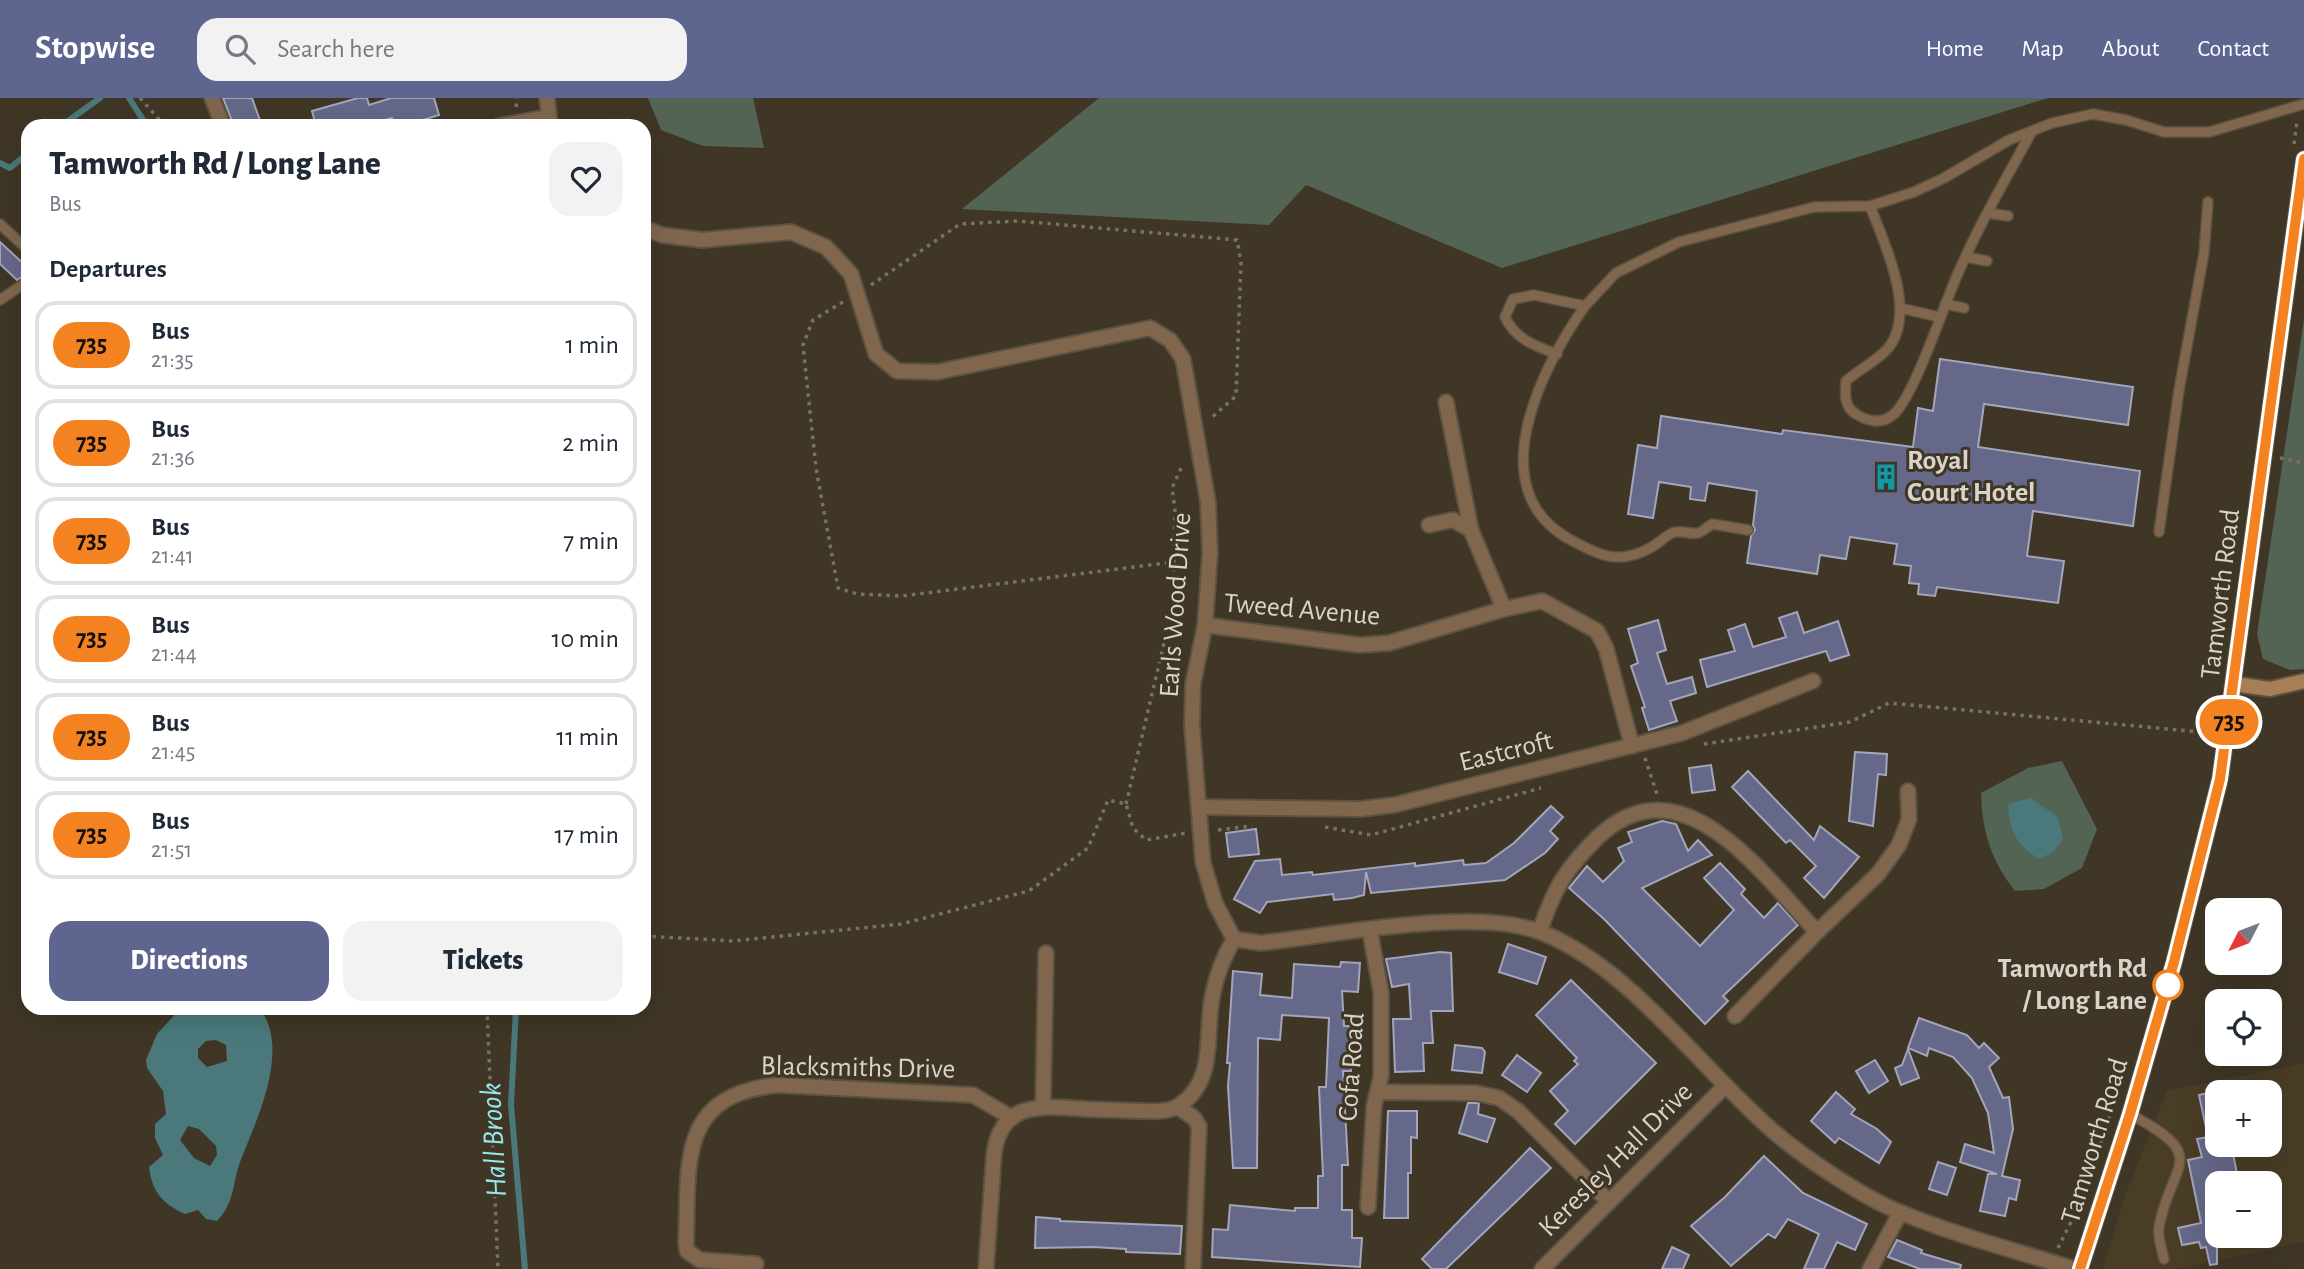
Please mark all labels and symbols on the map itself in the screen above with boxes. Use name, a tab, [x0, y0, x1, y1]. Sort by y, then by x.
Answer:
place label: Royal Court Hotel	[1907, 447, 2035, 507]
building icon: Royal Court Hotel	[1871, 462, 1901, 492]
street label: Tamworth Road	[2197, 507, 2245, 681]
street label: Earls Wood Drive	[1156, 512, 1196, 698]
street label: Tweed Avenue	[1223, 589, 1381, 631]
line badge: 735	[2189, 699, 2269, 745]
street label: Eastcroft	[1456, 727, 1556, 777]
north arrow	[2205, 898, 2282, 975]
place label: Tamworth Rd / Long Lane	[1998, 955, 2147, 1015]
marker: Tamworth Rd / Long Lane	[2153, 970, 2183, 1000]
street label: Cofa Road	[1334, 1012, 1370, 1122]
street label: Blacksmiths Drive	[760, 1052, 956, 1084]
street label: Tamworth Road	[2057, 1055, 2133, 1227]
street label: Keresley Hall Drive	[1534, 1078, 1698, 1242]
water label: Hall Brook	[476, 1082, 512, 1198]

